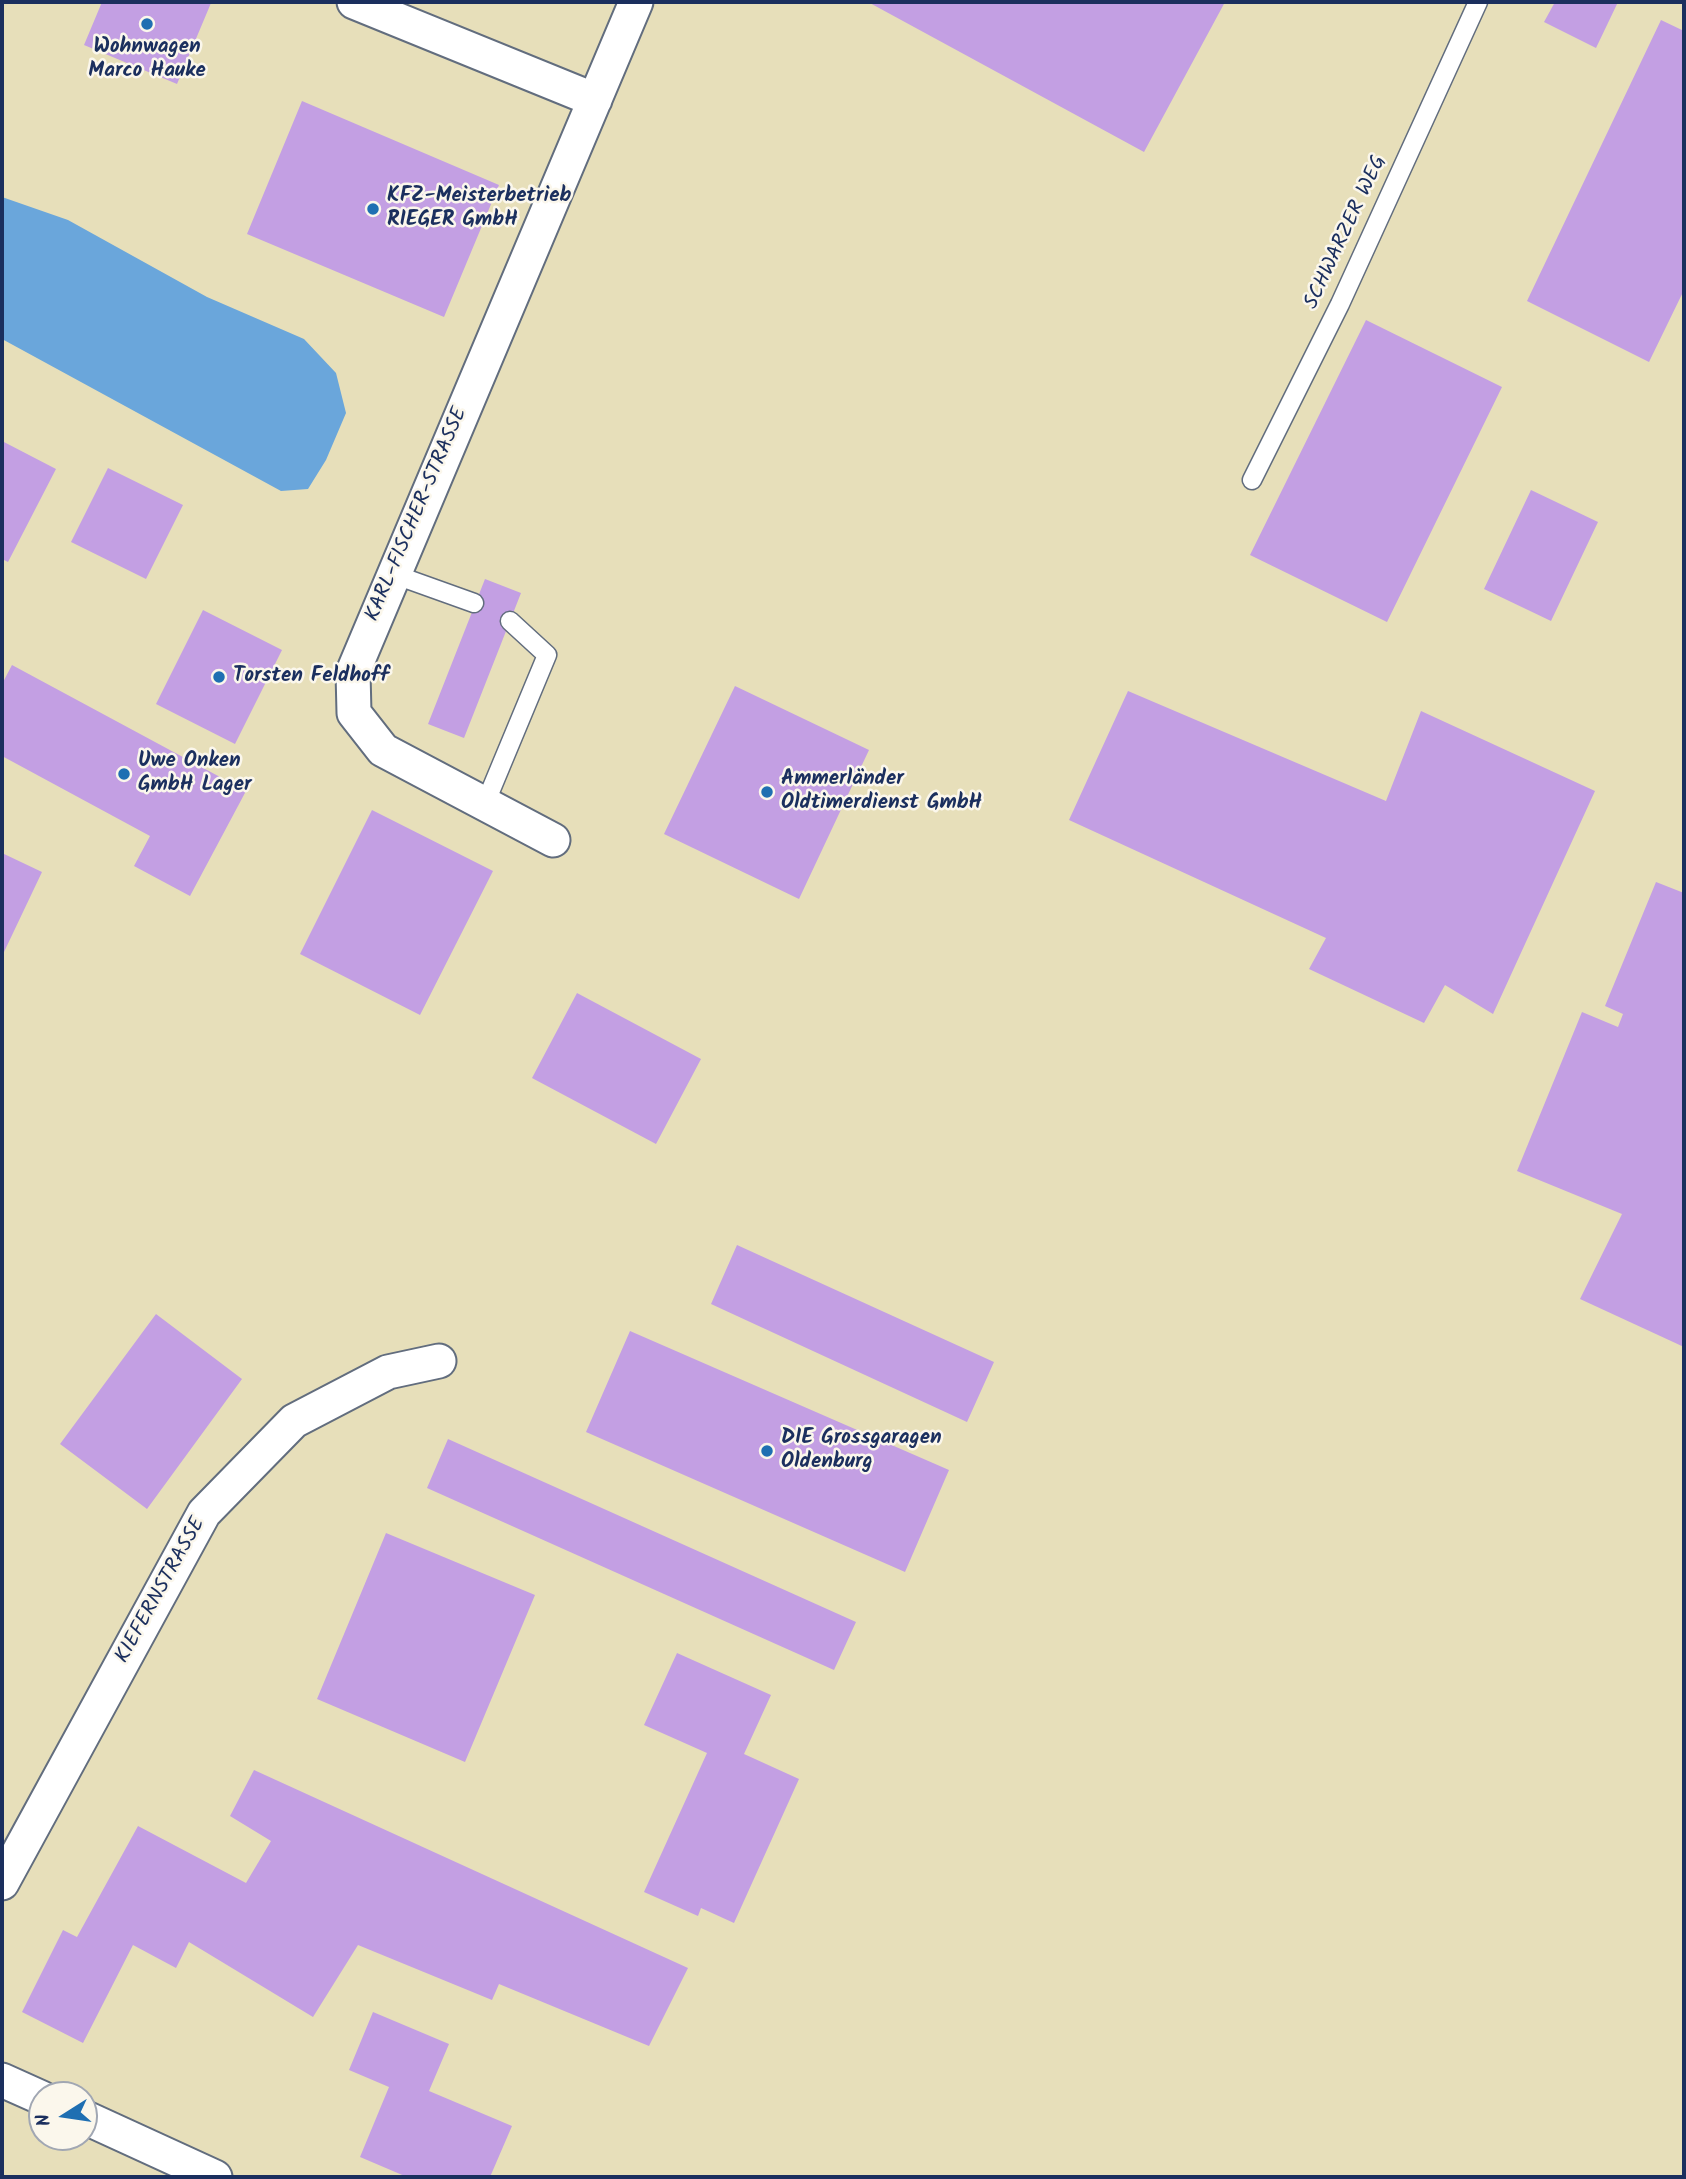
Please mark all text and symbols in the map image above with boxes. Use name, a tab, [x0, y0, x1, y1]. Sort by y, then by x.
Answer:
marker: Wohnwagen Marco Hauke	[139, 16, 155, 32]
place label: Wohnwagen Marco Hauke	[88, 35, 206, 85]
street label: SCHWARZER WEG	[1300, 152, 1394, 314]
place label: KFZ-Meisterbetrieb RIEGER GmbH	[387, 184, 571, 234]
marker: KFZ-Meisterbetrieb RIEGER GmbH	[365, 201, 381, 217]
street label: KARL-FISCHER-STRASSE	[361, 404, 475, 626]
place label: Torsten Feldhoff	[233, 664, 389, 690]
marker: Torsten Feldhoff	[211, 669, 227, 685]
place label: Uwe Onken GmbH Lager	[138, 749, 252, 799]
marker: Uwe Onken GmbH Lager	[116, 766, 132, 782]
place label: Ammerländer Oldtimerdienst GmbH	[781, 767, 982, 817]
marker: Ammerländer Oldtimerdienst GmbH	[759, 784, 775, 800]
place label: DIE Grossgaragen Oldenburg	[781, 1426, 942, 1476]
marker: DIE Grossgaragen Oldenburg	[759, 1443, 775, 1459]
street label: KIEFERNSTRASSE	[111, 1514, 213, 1668]
north arrow	[28, 2081, 98, 2151]
text: N	[28, 2111, 60, 2129]

